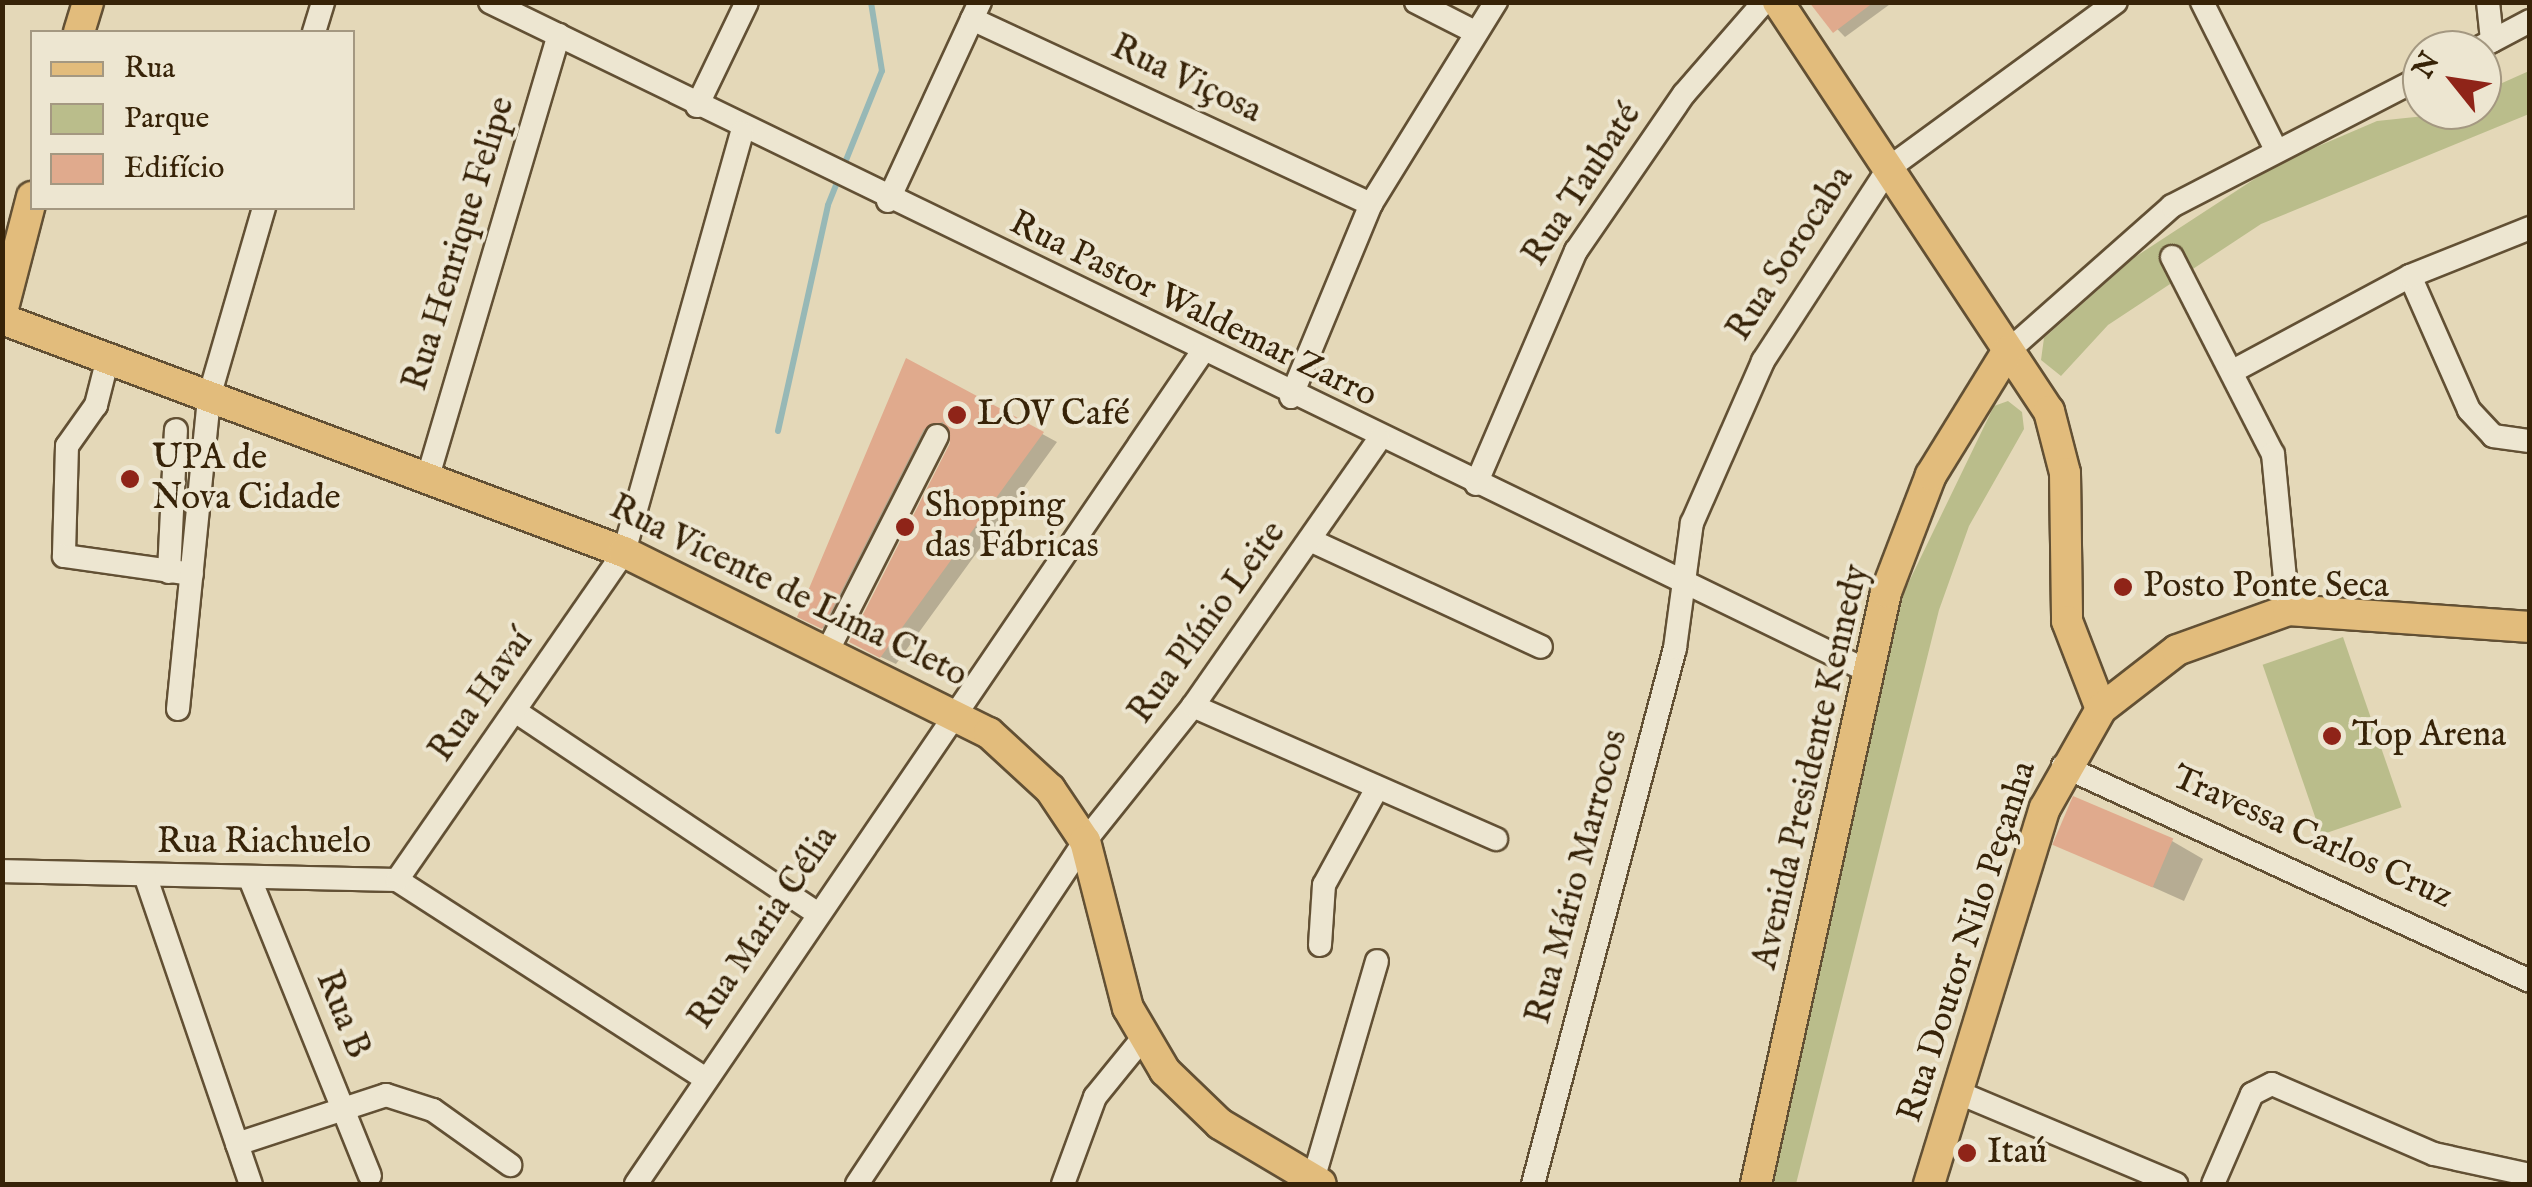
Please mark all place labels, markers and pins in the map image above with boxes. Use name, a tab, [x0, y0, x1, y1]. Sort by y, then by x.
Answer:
place label: LOV Café	[977, 394, 1130, 436]
marker: LOV Café	[946, 404, 968, 426]
place label: UPA de Nova Cidade	[152, 438, 341, 520]
marker: UPA de Nova Cidade	[117, 466, 143, 492]
place label: Shopping das Fábricas	[925, 486, 1099, 568]
marker: Shopping das Fábricas	[894, 516, 916, 538]
place label: Posto Ponte Seca	[2143, 566, 2389, 608]
marker: Posto Ponte Seca	[2112, 576, 2134, 598]
place label: Top Arena	[2352, 715, 2506, 757]
marker: Top Arena	[2321, 725, 2343, 747]
place label: Itaú	[1987, 1132, 2047, 1174]
marker: Itaú	[1956, 1142, 1978, 1164]

